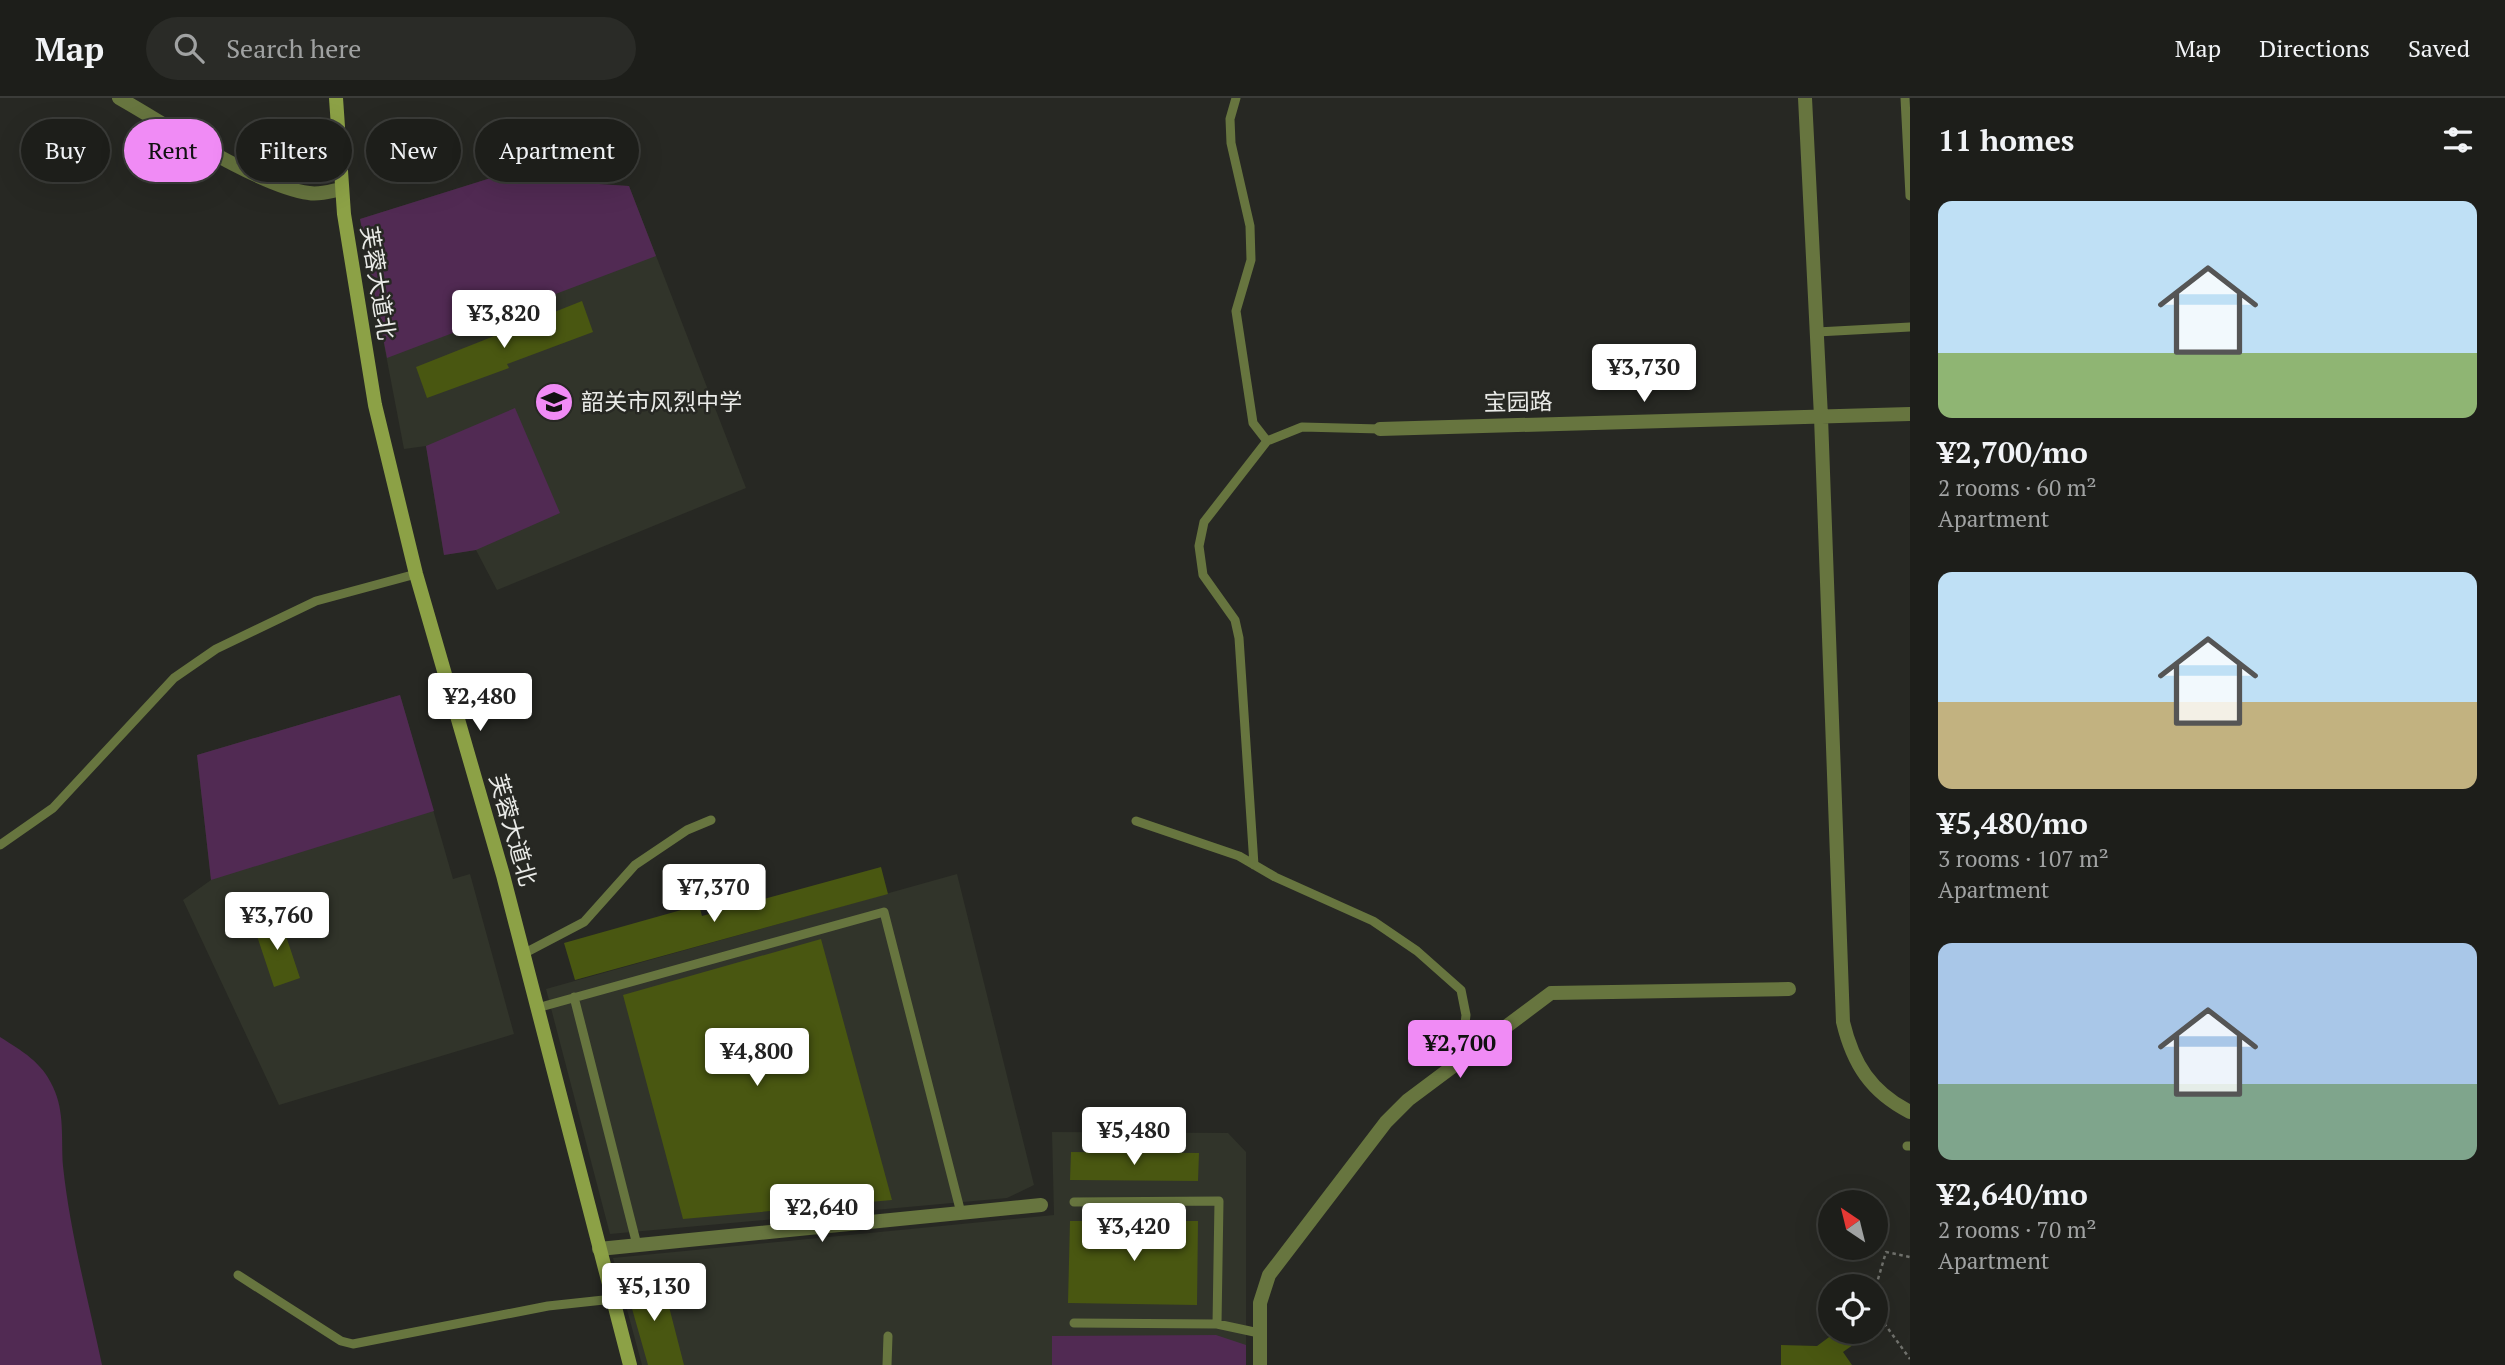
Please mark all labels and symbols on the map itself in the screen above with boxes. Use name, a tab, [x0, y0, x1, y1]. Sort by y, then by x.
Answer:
street label: 芙蓉大道北	[354, 224, 403, 342]
pin: ¥3,820	[447, 290, 561, 350]
pin: ¥3,730	[1587, 344, 1701, 404]
school or university icon: 韶关市风烈中学	[533, 381, 575, 423]
street label: 宝园路	[1483, 385, 1553, 418]
place label: 韶关市风烈中学	[581, 386, 742, 417]
pin: ¥2,480	[423, 674, 537, 733]
street label: 芙蓉大道北	[483, 770, 544, 889]
pin: ¥7,370	[657, 864, 771, 924]
pin: ¥3,760	[220, 892, 334, 952]
pin: ¥2,700	[1403, 1020, 1517, 1080]
pin: ¥4,800	[700, 1028, 814, 1088]
pin: ¥5,480	[1077, 1108, 1191, 1167]
pin: ¥2,640	[765, 1184, 879, 1244]
north arrow	[1818, 1190, 1888, 1260]
pin: ¥3,420	[1077, 1204, 1191, 1263]
pin: ¥5,130	[597, 1264, 711, 1323]

